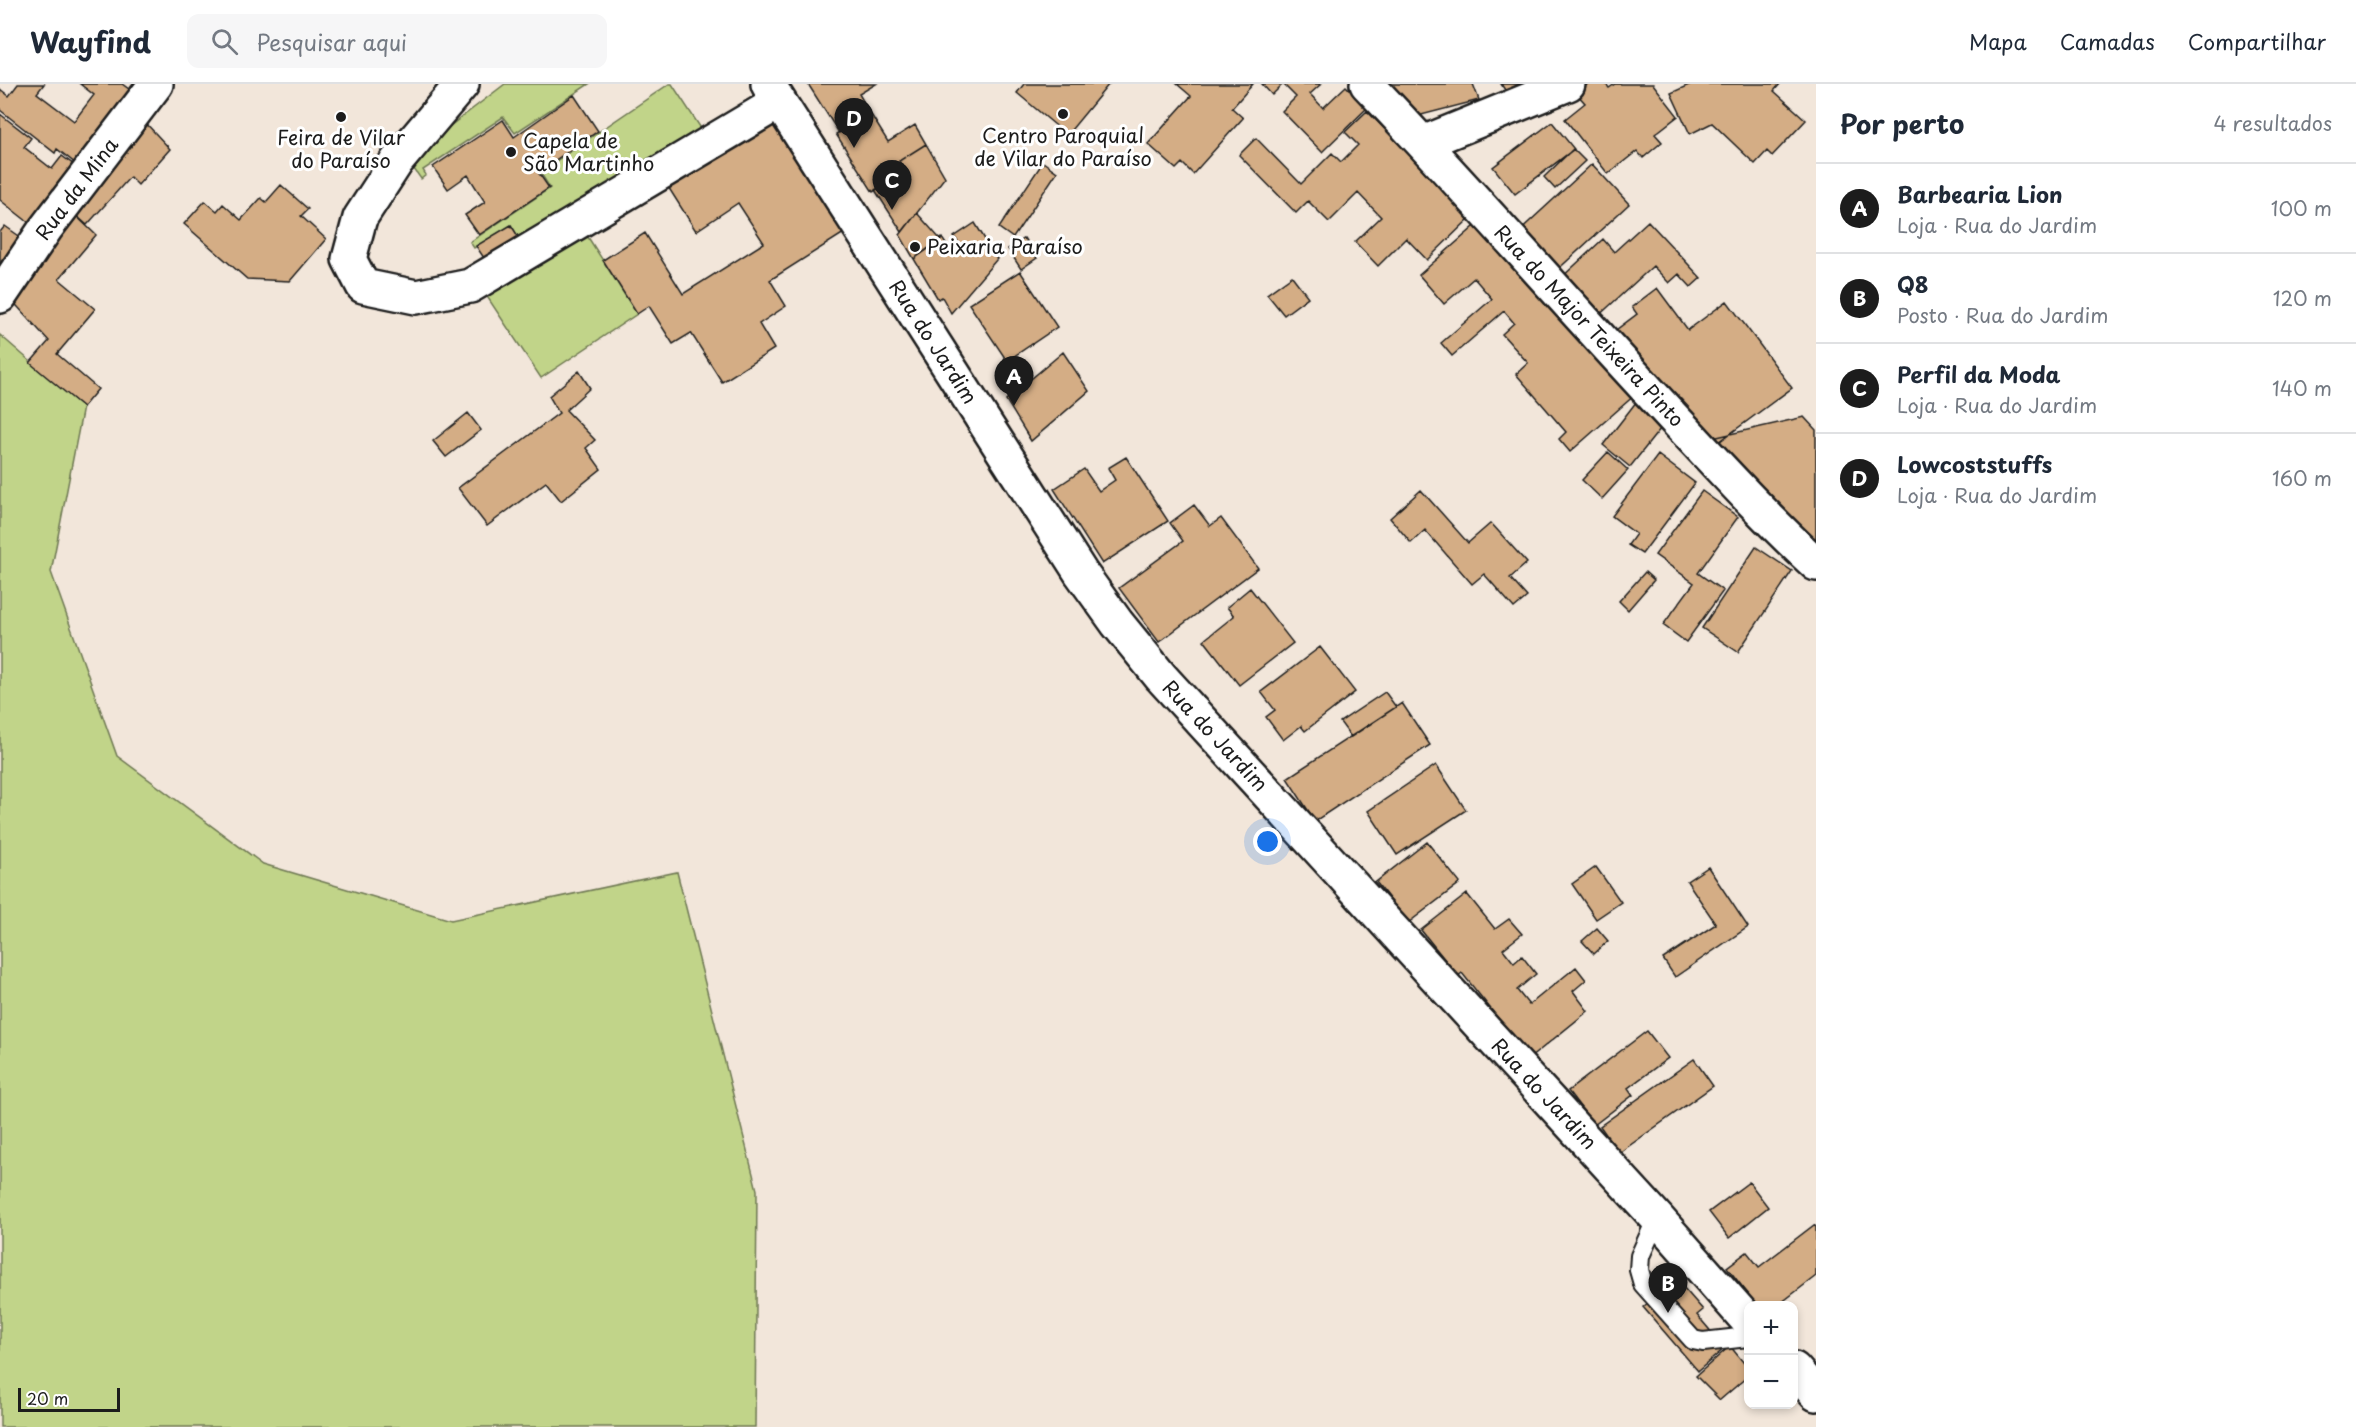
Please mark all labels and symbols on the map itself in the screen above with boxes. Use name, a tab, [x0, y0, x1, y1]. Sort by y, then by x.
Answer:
pin: D	[834, 98, 874, 148]
marker: Centro Paroquial de Vilar do Paraíso	[1056, 107, 1070, 121]
marker: Feira de Vilar do Paraíso	[334, 110, 348, 124]
place label: Centro Paroquial de Vilar do Paraíso	[974, 120, 1152, 173]
place label: Feira de Vilar do Paraíso	[277, 122, 406, 175]
place label: Capela de São Martinho	[523, 125, 654, 178]
street label: Rua da Mina	[28, 130, 125, 246]
marker: Capela de São Martinho	[504, 145, 518, 159]
pin: C	[872, 160, 912, 210]
street label: Rua do Major Teixeira Pinto	[1488, 218, 1692, 433]
place label: Peixaria Paraíso	[927, 231, 1083, 261]
marker: Peixaria Paraíso	[908, 240, 922, 254]
street label: Rua do Jardim	[882, 273, 985, 409]
pin: A	[994, 356, 1034, 406]
street label: Rua do Jardim	[1156, 673, 1275, 798]
your location	[1253, 827, 1282, 856]
street label: Rua do Jardim	[1485, 1031, 1604, 1156]
pin: B	[1648, 1264, 1688, 1313]
scale bar	[18, 1385, 120, 1412]

